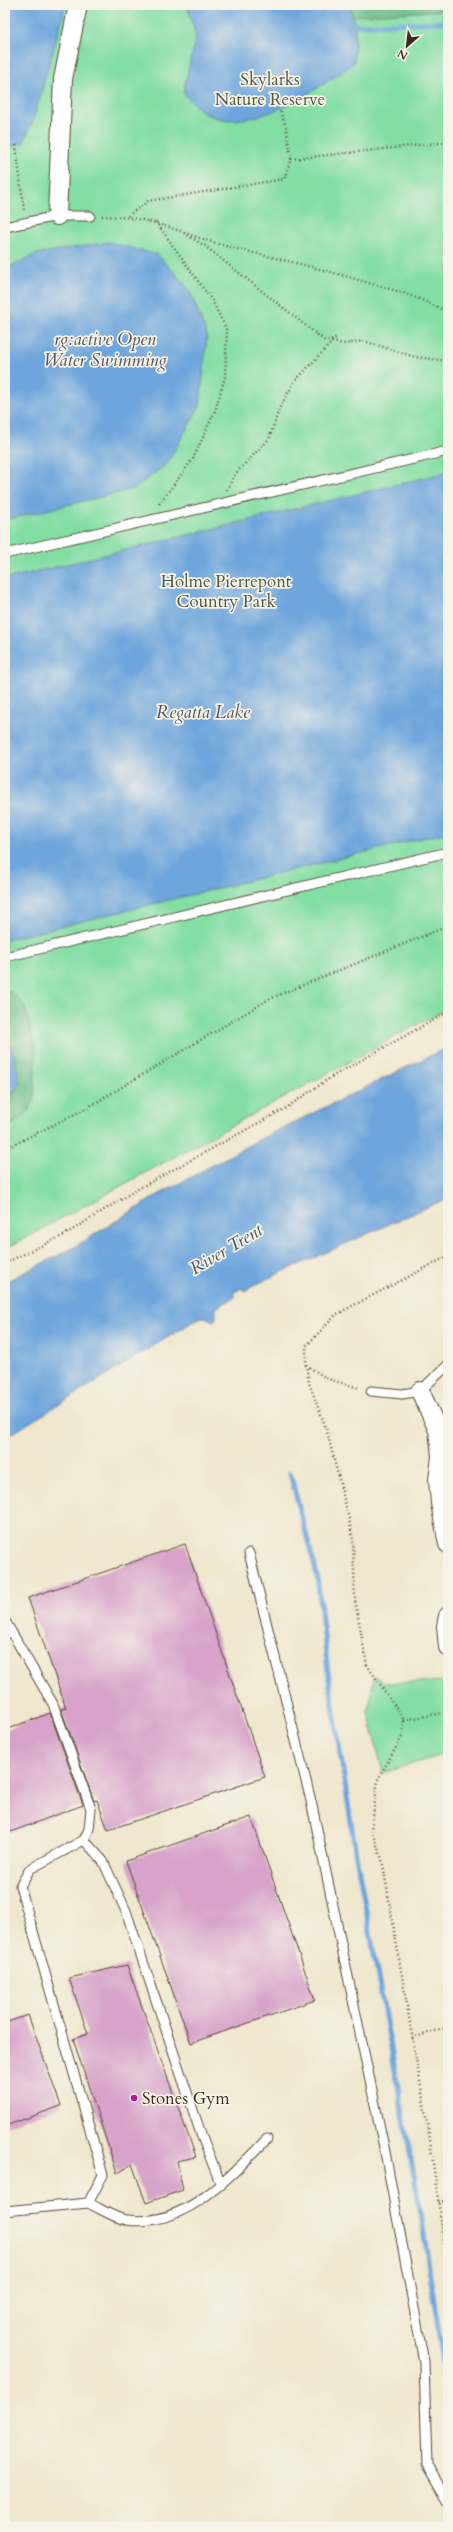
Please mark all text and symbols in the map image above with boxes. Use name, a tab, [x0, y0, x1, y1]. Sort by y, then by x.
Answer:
north arrow	[387, 26, 427, 66]
text: N	[394, 45, 410, 63]
park label: Skylarks Nature Reserve	[215, 68, 325, 111]
water label: rg:active Open Water Swimming	[43, 327, 167, 373]
park label: Holme Pierrepont Country Park	[161, 570, 292, 613]
water label: Regatta Lake	[156, 700, 251, 725]
water label: River Trent	[185, 1217, 268, 1281]
place label: Stones Gym	[142, 2087, 230, 2110]
marker: Stones Gym	[129, 2093, 139, 2103]

